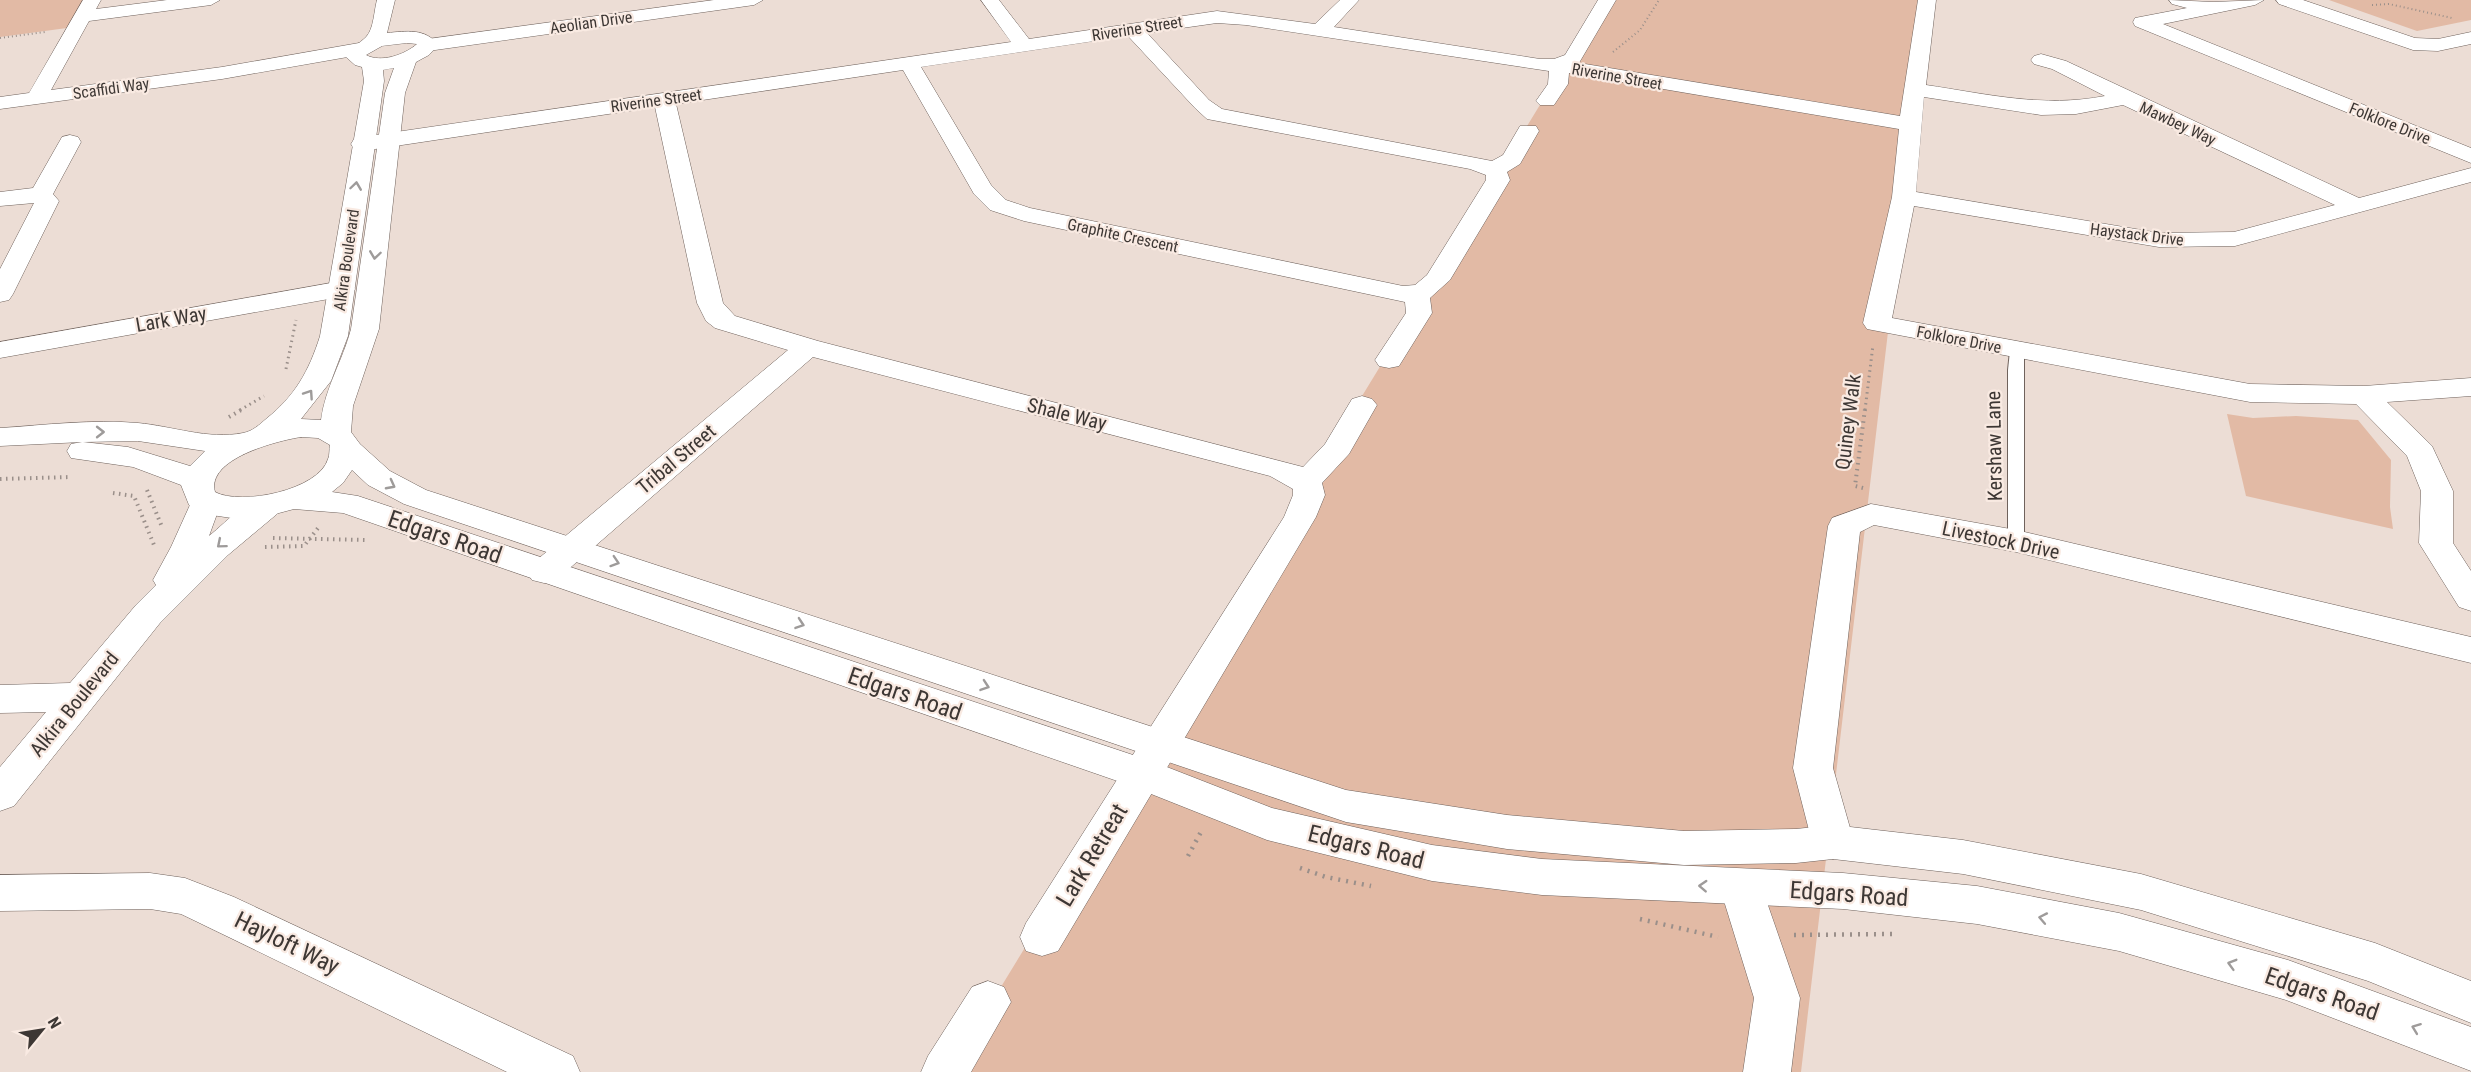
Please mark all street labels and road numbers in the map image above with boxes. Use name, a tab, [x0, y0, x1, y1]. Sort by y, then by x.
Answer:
street label: Aeolian Drive	[549, 7, 634, 38]
street label: Riverine Street	[1090, 12, 1184, 45]
street label: Riverine Street	[1570, 59, 1664, 94]
street label: Scaffidi Way	[72, 74, 151, 103]
street label: Riverine Street	[610, 85, 703, 116]
street label: Mawbey Way	[2137, 98, 2219, 150]
street label: Folklore Drive	[2346, 99, 2433, 148]
street label: Alkira Boulevard	[330, 208, 363, 312]
street label: Graphite Crescent	[1066, 214, 1180, 257]
street label: Haystack Drive	[2089, 219, 2185, 250]
street label: Lark Way	[134, 301, 208, 337]
street label: Folklore Drive	[1915, 322, 2003, 357]
street label: Quiney Walk	[1830, 373, 1866, 471]
street label: Kershaw Lane	[1981, 391, 2007, 501]
street label: Shale Way	[1025, 393, 1109, 435]
street label: Tribal Street	[632, 419, 720, 499]
street label: Edgars Road	[384, 504, 506, 570]
street label: Livestock Drive	[1940, 516, 2062, 564]
street label: Alkira Boulevard	[24, 647, 124, 761]
street label: Edgars Road	[844, 661, 966, 727]
street label: Lark Retreat	[1050, 799, 1134, 911]
street label: Edgars Road	[1305, 819, 1427, 875]
street label: Edgars Road	[1789, 876, 1909, 912]
street label: Hayloft Way	[230, 906, 344, 980]
street label: Edgars Road	[2261, 961, 2383, 1027]

